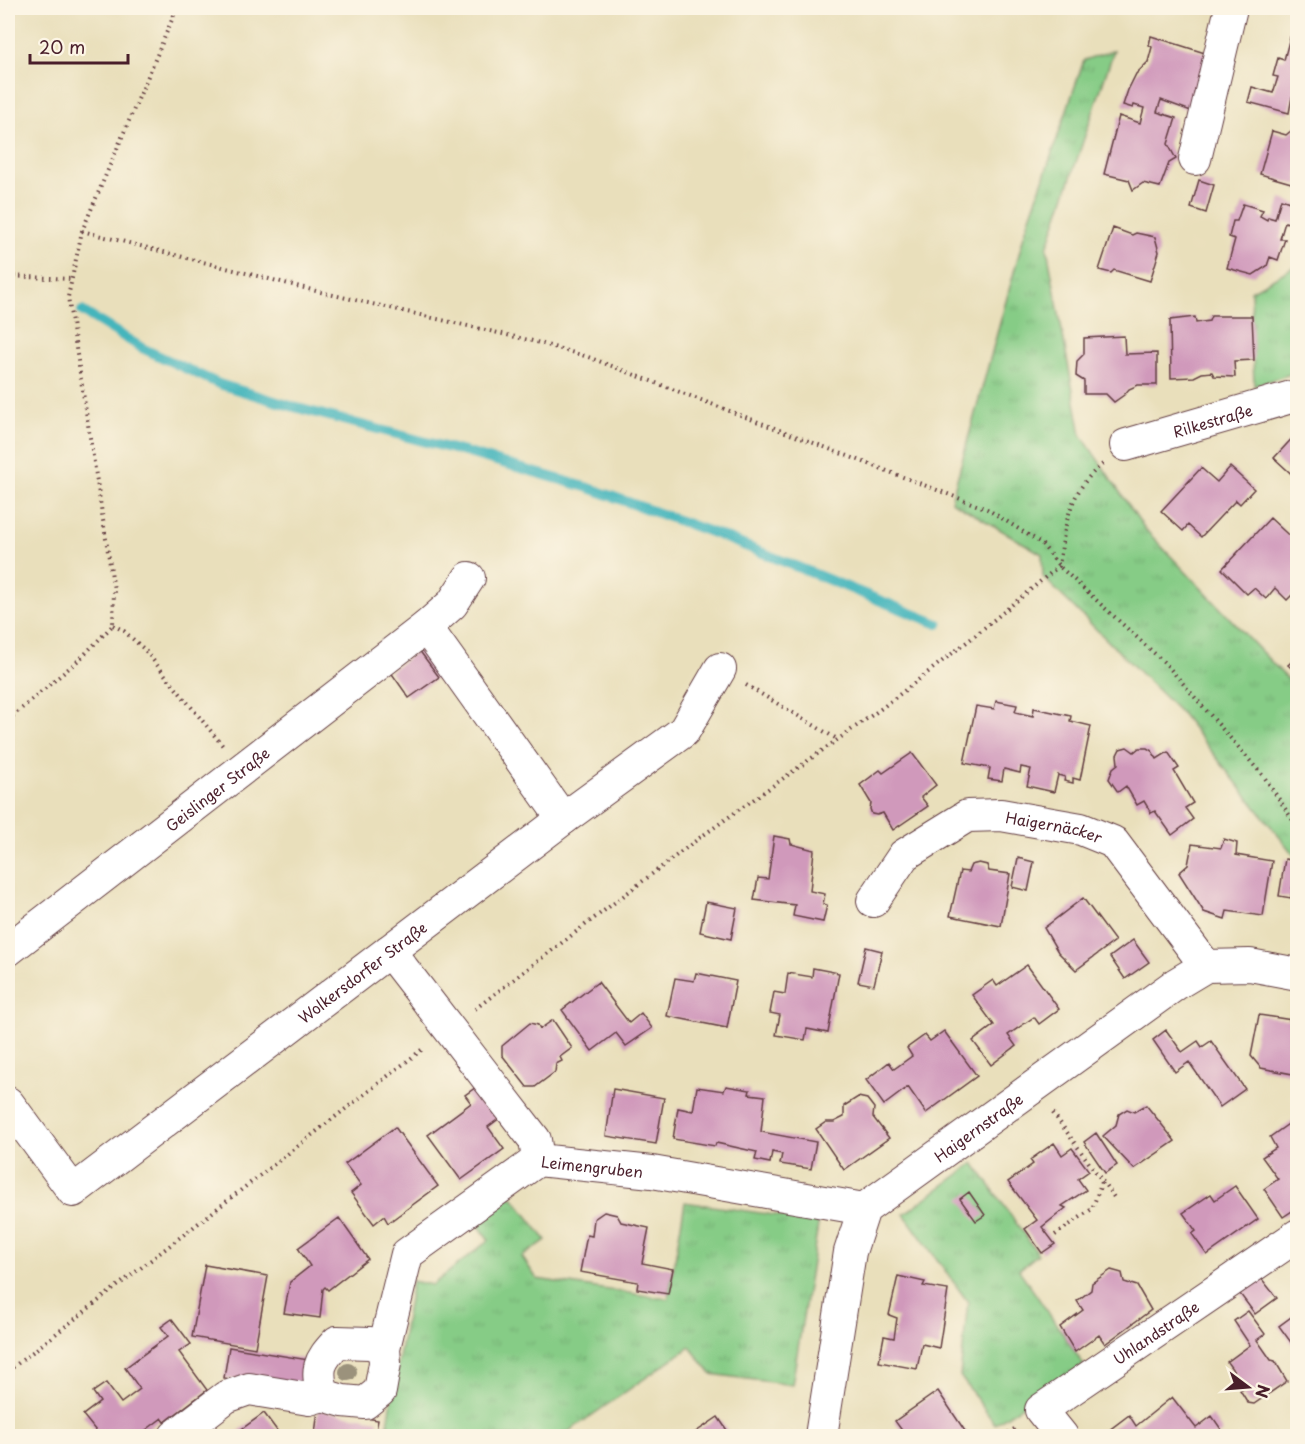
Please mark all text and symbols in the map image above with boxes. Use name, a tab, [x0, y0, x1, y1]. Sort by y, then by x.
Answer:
scale bar	[30, 27, 128, 65]
text: 20 m	[39, 33, 85, 60]
street label: Rilkestraße	[1170, 397, 1255, 442]
street label: Geislinger Straße	[160, 741, 274, 836]
street label: Haigernäcker	[1004, 805, 1106, 848]
street label: Wolkersdorfer Straße	[293, 915, 431, 1028]
street label: Haigernstraße	[929, 1087, 1027, 1167]
street label: Leimengruben	[540, 1149, 644, 1182]
street label: Uhlandstraße	[1108, 1294, 1203, 1370]
north arrow	[1218, 1357, 1278, 1417]
text: N	[1250, 1382, 1277, 1401]

